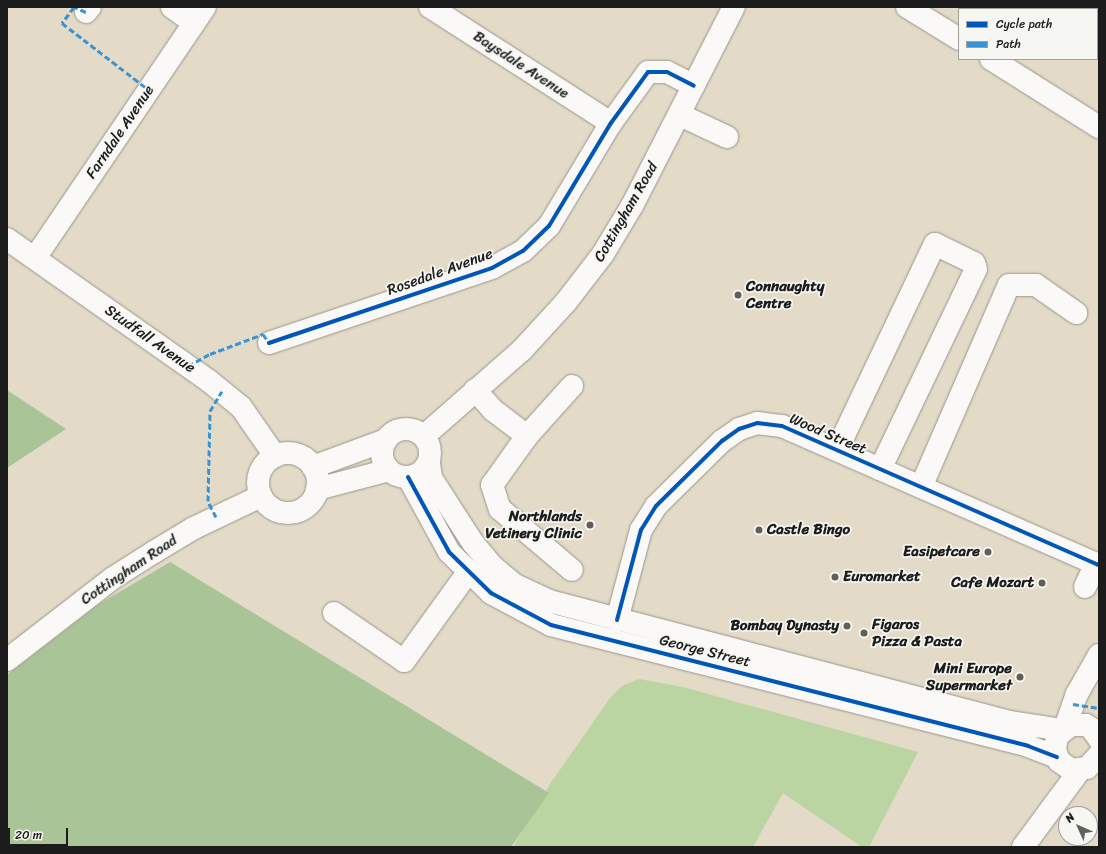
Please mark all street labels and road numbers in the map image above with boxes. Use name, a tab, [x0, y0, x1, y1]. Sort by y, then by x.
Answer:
street label: Baysdale Avenue	[470, 27, 572, 103]
street label: Farndale Avenue	[82, 82, 158, 182]
street label: Cottingham Road	[590, 159, 662, 265]
street label: Rosedale Avenue	[385, 245, 495, 299]
street label: Studfall Avenue	[101, 301, 199, 377]
street label: Wood Street	[787, 410, 869, 458]
street label: Cottingham Road	[77, 531, 181, 609]
street label: George Street	[658, 631, 752, 671]

